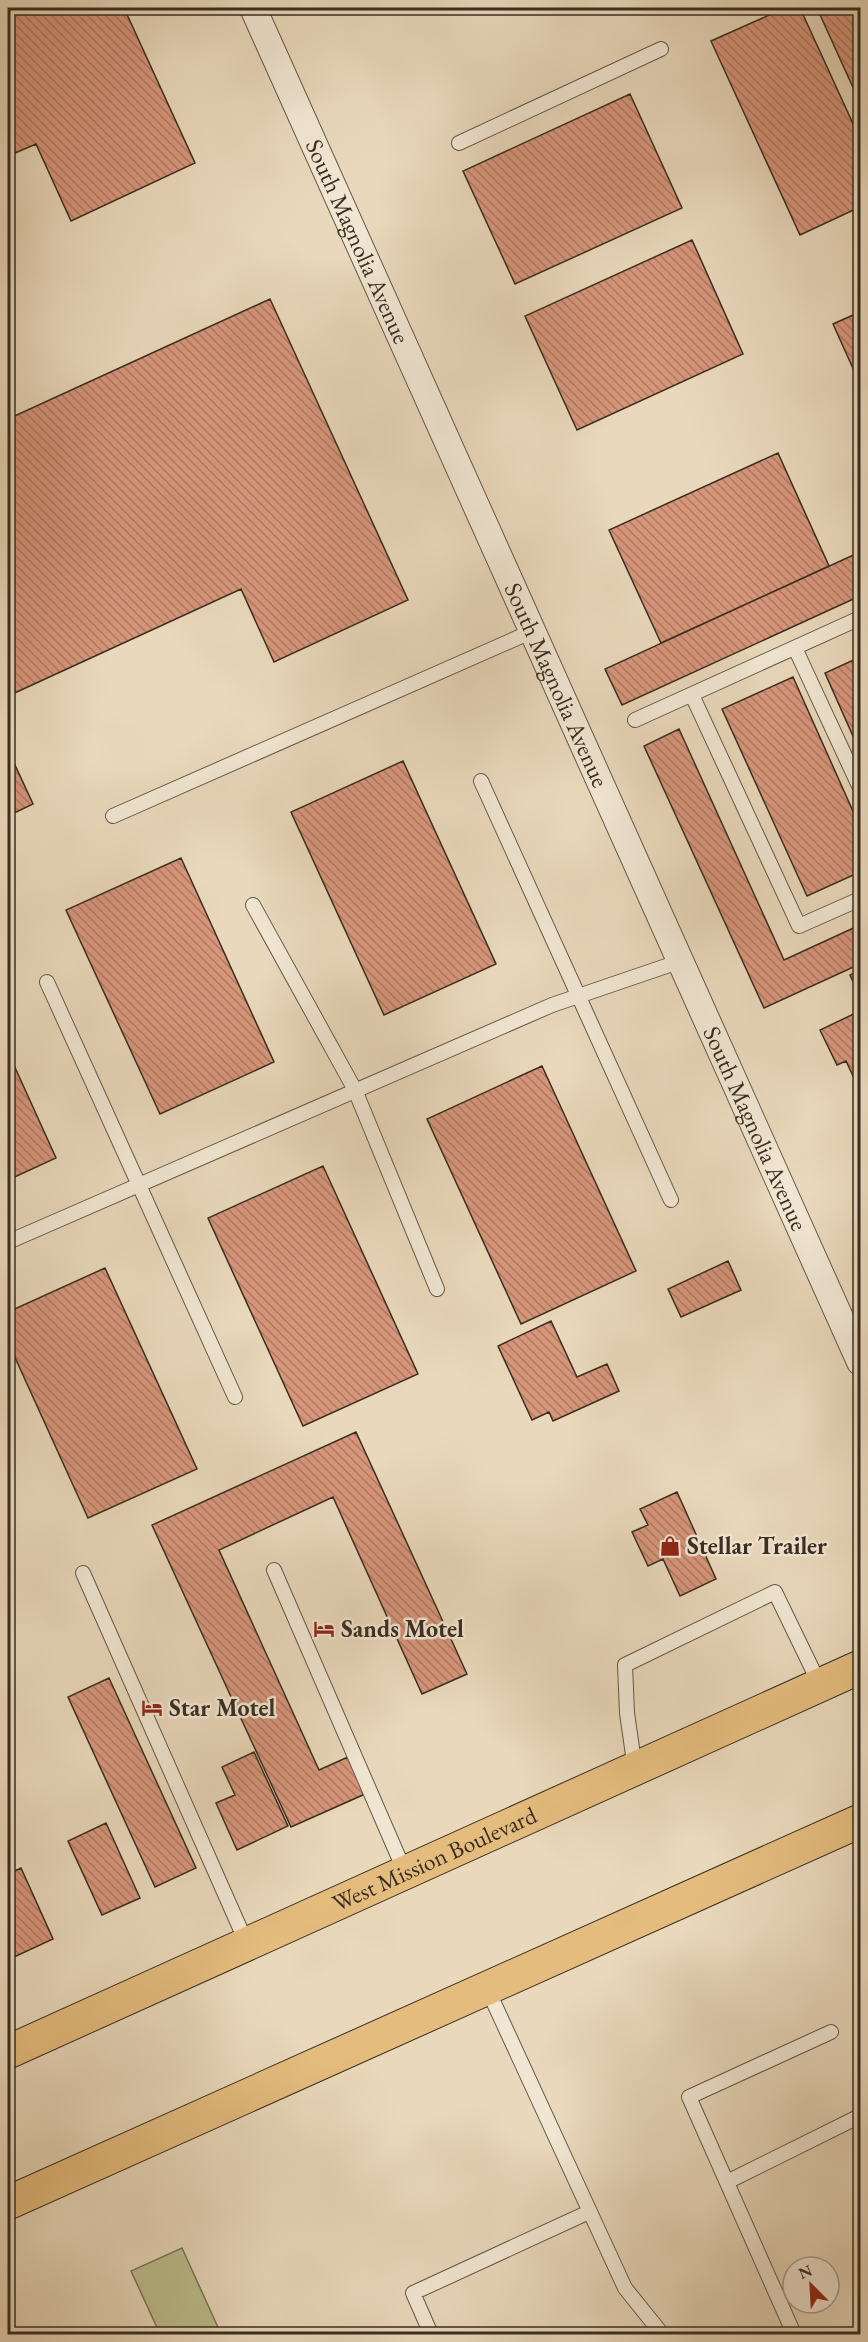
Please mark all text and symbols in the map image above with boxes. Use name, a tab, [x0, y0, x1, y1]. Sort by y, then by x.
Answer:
street label: South Magnolia Avenue	[299, 134, 417, 349]
street label: South Magnolia Avenue	[498, 578, 616, 792]
street label: South Magnolia Avenue	[696, 1021, 815, 1235]
place label: Stellar Trailer	[687, 1530, 827, 1561]
shop icon: Stellar Trailer	[658, 1534, 682, 1558]
place label: Sands Motel	[341, 1613, 464, 1644]
hotel icon: Sands Motel	[312, 1617, 336, 1641]
place label: Star Motel	[169, 1692, 275, 1723]
hotel icon: Star Motel	[140, 1696, 164, 1720]
street label: West Mission Boulevard	[327, 1799, 542, 1918]
north arrow	[781, 2255, 841, 2315]
text: N	[795, 2260, 815, 2284]

